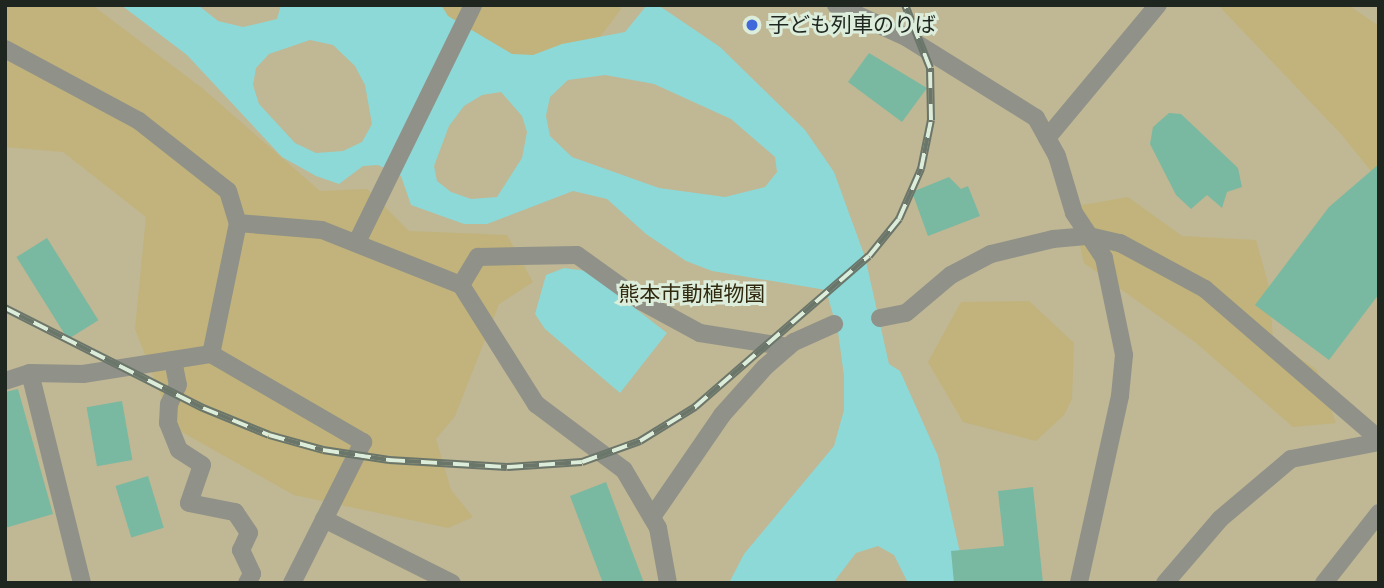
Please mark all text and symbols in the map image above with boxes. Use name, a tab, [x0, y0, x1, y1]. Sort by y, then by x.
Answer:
place label: 子ども列車のりば	[768, 12, 936, 38]
marker: 子ども列車のりば	[742, 15, 762, 35]
park label: 熊本市動植物園	[619, 281, 765, 307]

